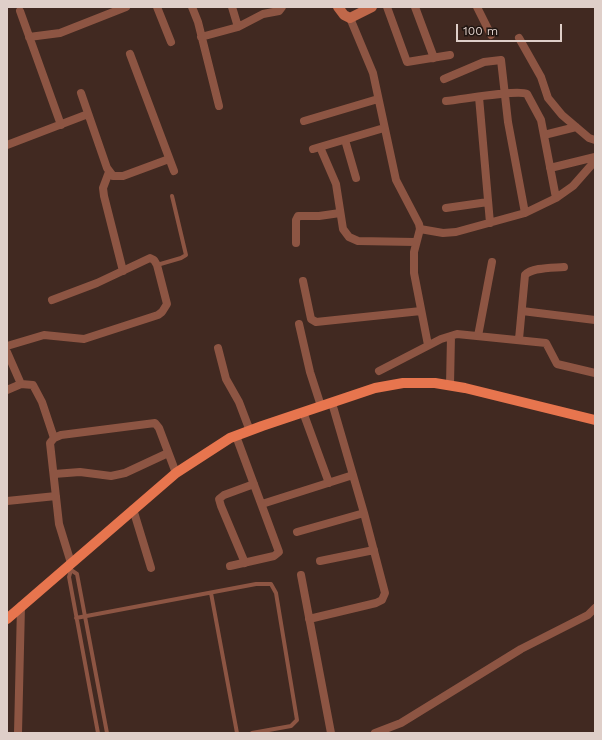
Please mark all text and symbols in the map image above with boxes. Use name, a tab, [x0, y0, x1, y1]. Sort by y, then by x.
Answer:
scale bar	[458, 16, 564, 42]
text: 100 m	[463, 24, 498, 38]

